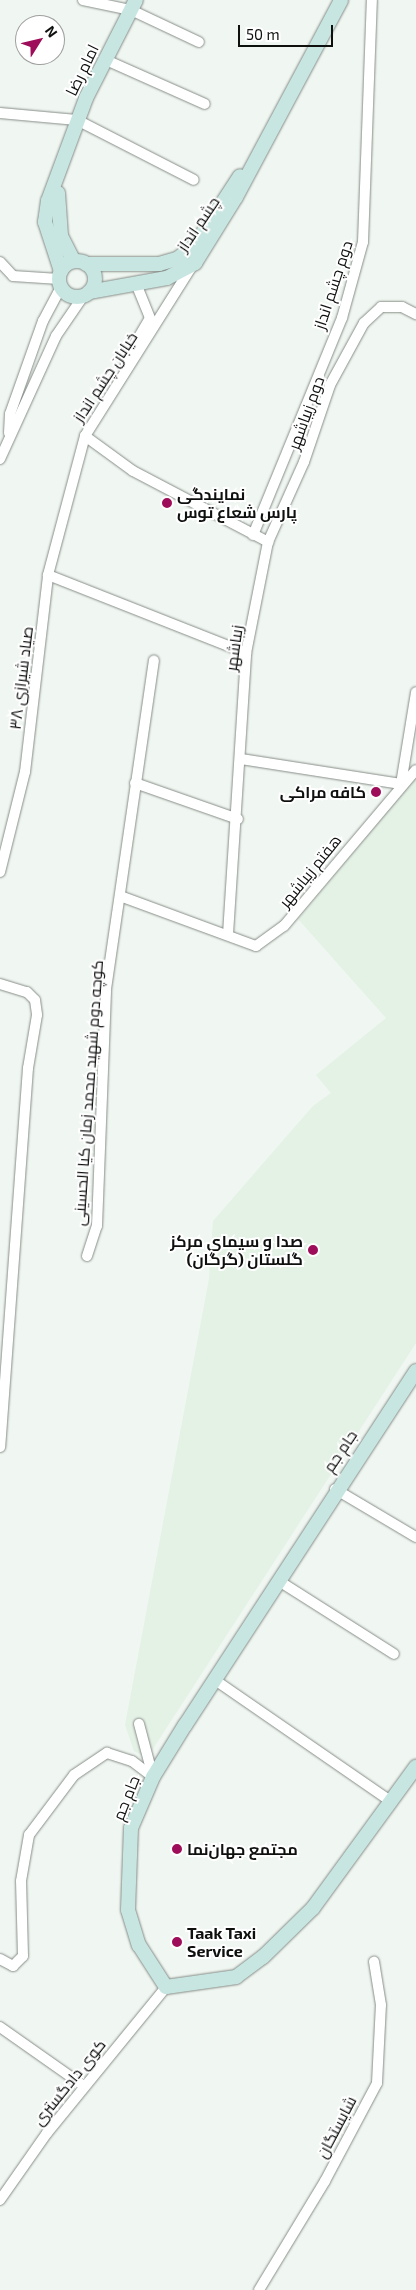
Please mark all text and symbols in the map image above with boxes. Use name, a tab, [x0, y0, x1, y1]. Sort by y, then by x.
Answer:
north arrow	[15, 15, 65, 65]
scale bar	[241, 15, 336, 47]
text: N	[42, 22, 62, 41]
text: 50 m	[246, 25, 280, 43]
street label: امام رضا	[61, 41, 103, 99]
street label: چشم انداز	[173, 193, 223, 255]
street label: دوم چشم انداز	[310, 238, 356, 332]
street label: خیابان چشم انداز	[69, 328, 141, 426]
street label: دوم زیباشهر	[284, 374, 328, 452]
place label: نمایندگی پارس شعاع توس	[177, 484, 297, 522]
marker: نمایندگی پارس شعاع توس	[161, 497, 173, 509]
street label: زیباشهر	[221, 624, 247, 672]
street label: صیاد شیرازی ۳۸	[5, 625, 37, 731]
place label: کافه مراکی	[280, 782, 366, 802]
marker: کافه مراکی	[370, 786, 382, 798]
street label: هفتم زیباشهر	[275, 831, 345, 911]
street label: کوچه دوم شهید محمد زمان کیا الحسینی	[69, 959, 107, 1227]
place label: صدا و سیمای مرکز گلستان (گرگان)	[170, 1231, 303, 1269]
marker: صدا و سیمای مرکز گلستان (گرگان)	[307, 1244, 319, 1256]
street label: جام جم	[319, 1426, 361, 1476]
street label: جام جم	[108, 1773, 144, 1823]
place label: مجتمع جهان‌نما	[187, 1839, 298, 1859]
marker: مجتمع جهان‌نما	[171, 1843, 183, 1855]
place label: Taak Taxi Service	[187, 1923, 257, 1961]
marker: Taak Taxi Service	[171, 1936, 183, 1948]
street label: کوی دادگستری	[28, 2035, 110, 2129]
street label: شایستگان	[312, 2093, 360, 2161]

